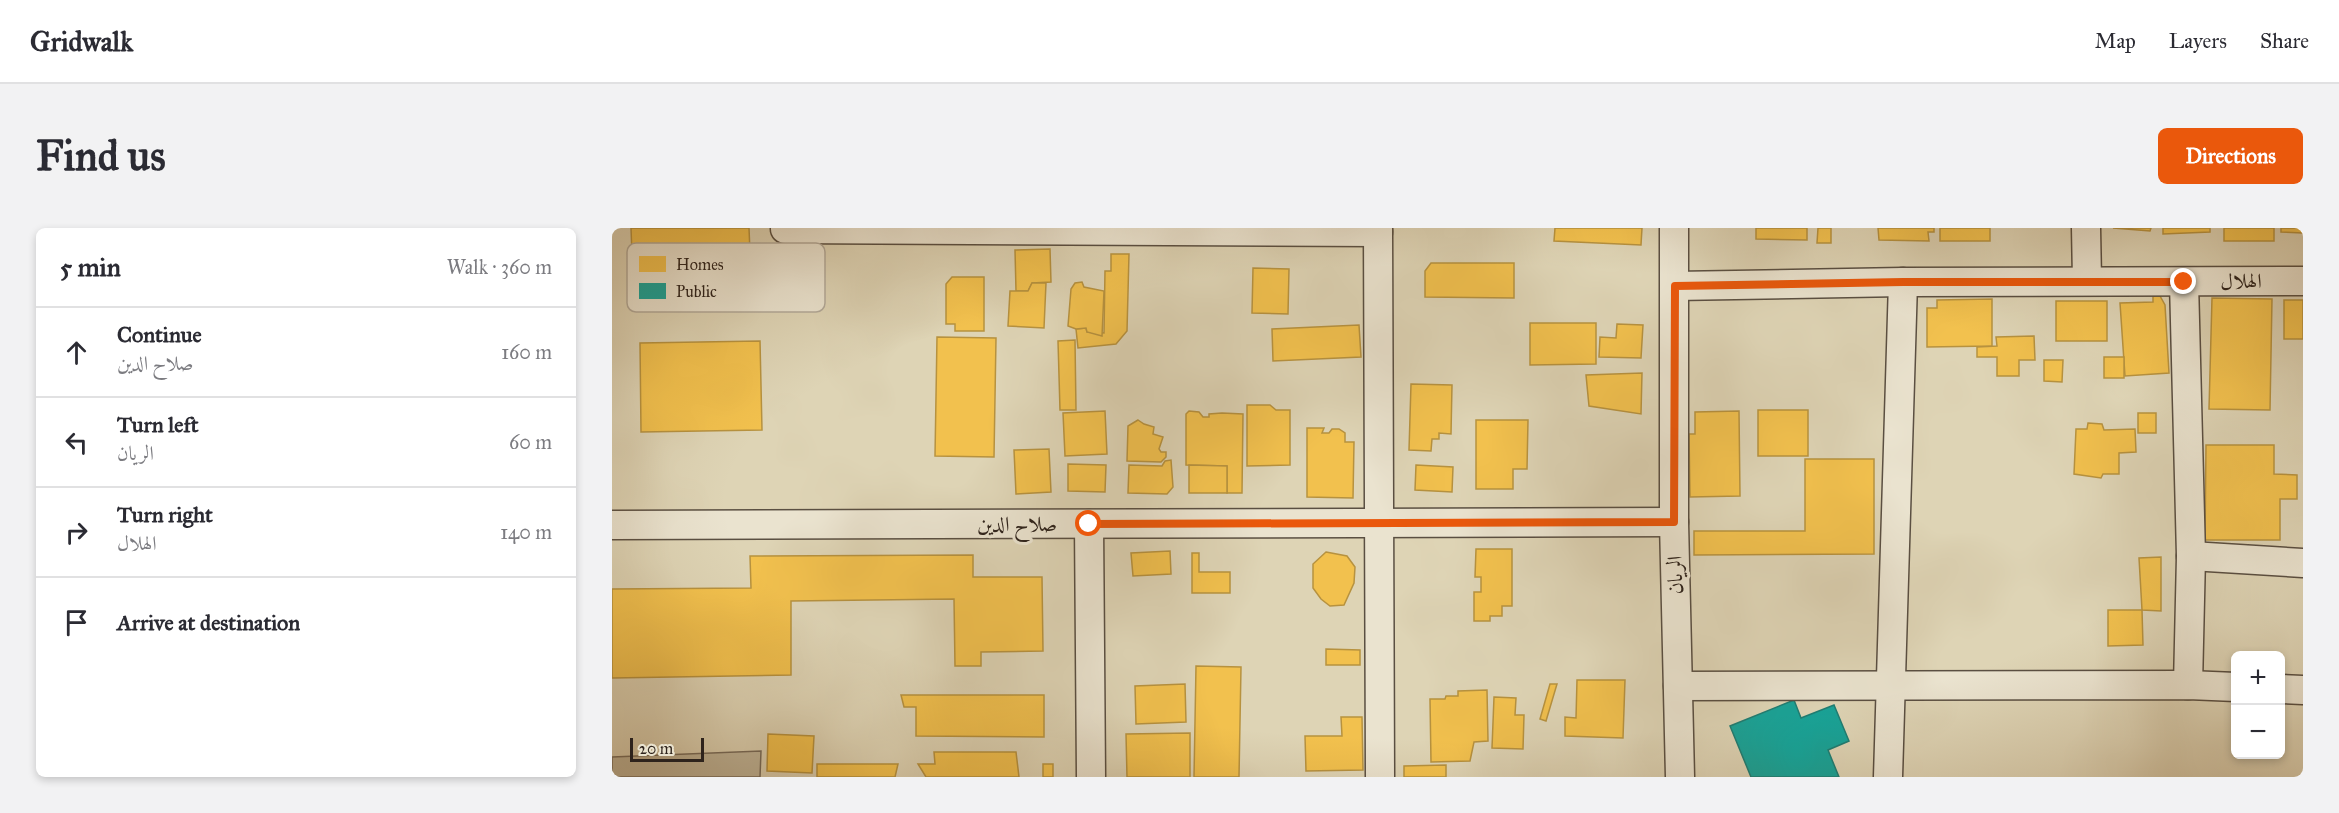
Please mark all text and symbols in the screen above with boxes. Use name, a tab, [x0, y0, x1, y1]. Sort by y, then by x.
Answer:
text: Gridwalk	[30, 24, 133, 59]
text: Map	[2095, 28, 2136, 54]
text: Layers	[2169, 28, 2227, 54]
text: Share	[2260, 28, 2309, 54]
button: Directions	[2158, 128, 2303, 184]
text: Find us	[36, 130, 166, 182]
legend	[627, 243, 825, 312]
text: 5 min	[60, 251, 121, 283]
text: Walk · 360 m	[447, 255, 552, 279]
text: Homes	[676, 255, 724, 274]
route end	[2170, 268, 2196, 294]
street label: الهلال	[2220, 268, 2262, 294]
text: Public	[676, 282, 717, 301]
text: Continue	[117, 321, 202, 348]
icon: ahead	[60, 336, 93, 369]
text: 160 m	[501, 340, 552, 364]
text: صلاح الدين	[117, 351, 193, 375]
text: Turn left	[117, 411, 199, 438]
icon: left	[60, 426, 93, 459]
text: 60 m	[509, 430, 552, 454]
text: الريان	[117, 441, 154, 465]
text: Turn right	[117, 501, 213, 528]
route start	[1075, 510, 1101, 536]
street label: صلاح الدين	[977, 511, 1057, 543]
icon: right	[60, 516, 93, 549]
text: 140 m	[500, 520, 552, 544]
text: الهلال	[117, 531, 157, 555]
street label: الريان	[1662, 555, 1688, 595]
icon: arrive	[60, 606, 93, 639]
text: Arrive at destination	[117, 609, 300, 636]
map controls	[2231, 651, 2285, 759]
button: +	[2231, 651, 2285, 705]
button: −	[2231, 705, 2285, 759]
scale bar	[630, 735, 704, 762]
text: 20 m	[639, 739, 673, 758]

